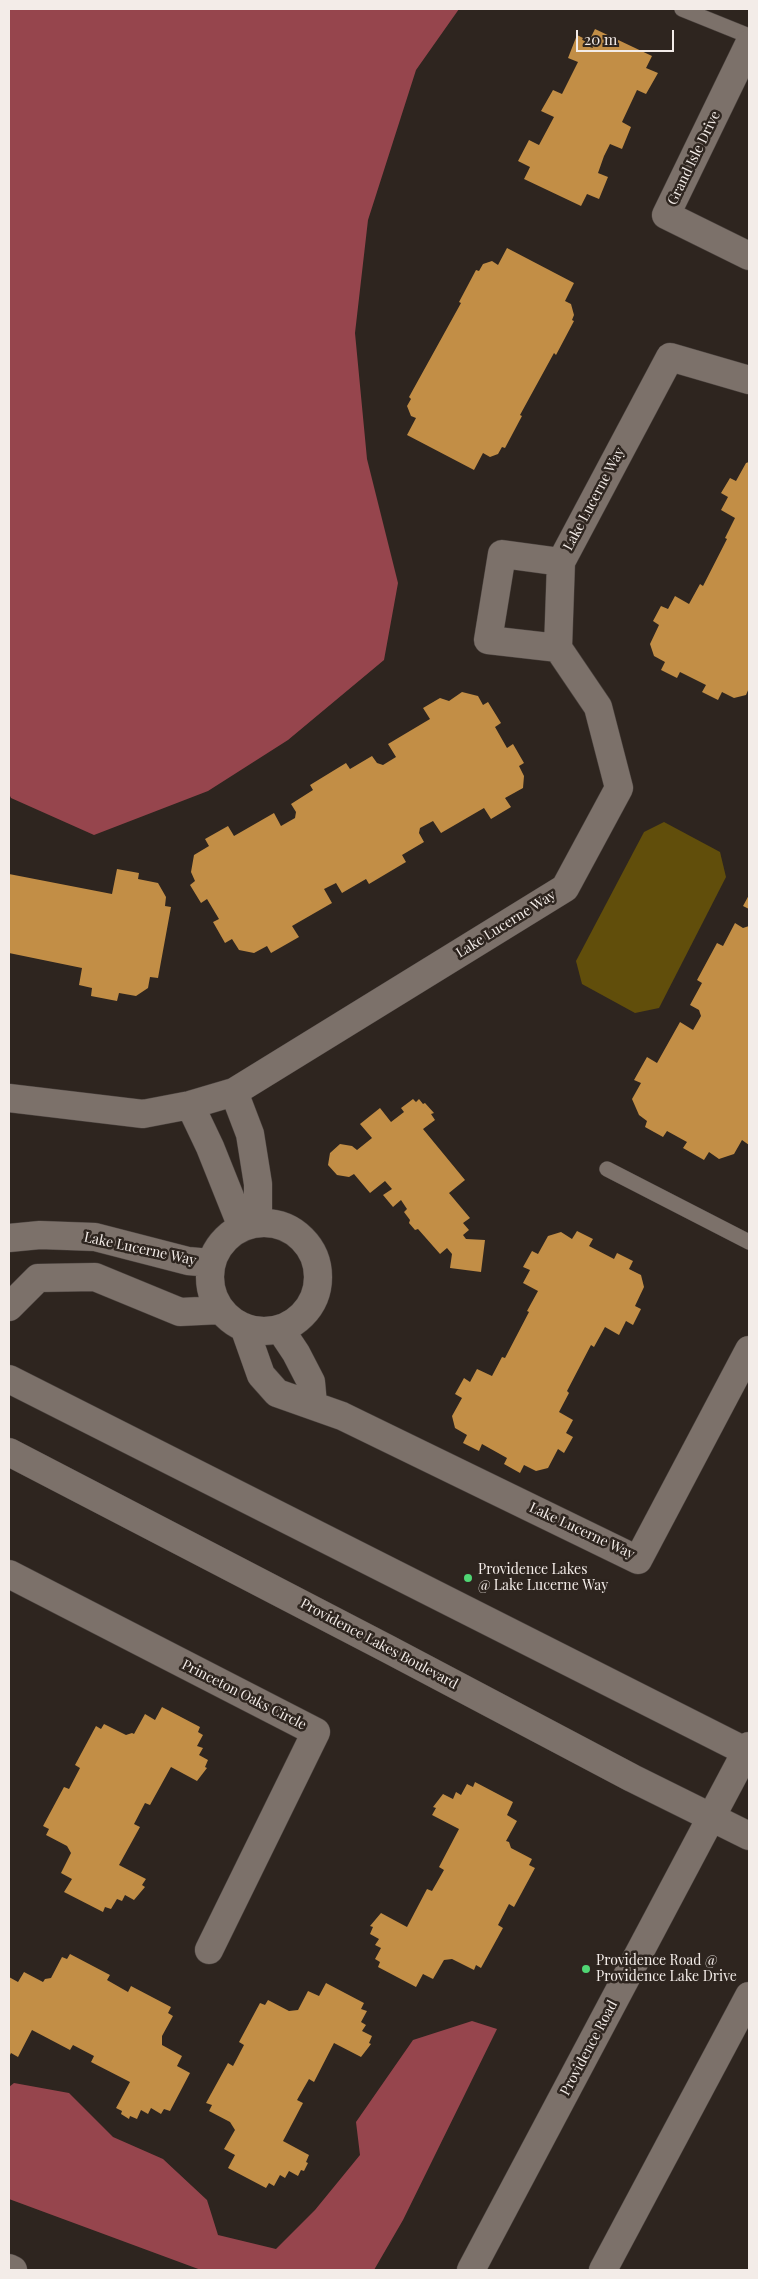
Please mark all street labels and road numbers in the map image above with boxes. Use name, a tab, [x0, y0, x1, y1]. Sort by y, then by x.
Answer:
street label: Grand Isle Drive	[664, 108, 724, 208]
street label: Lake Lucerne Way	[560, 445, 628, 553]
street label: Lake Lucerne Way	[453, 887, 559, 961]
street label: Lake Lucerne Way	[82, 1229, 198, 1269]
street label: Lake Lucerne Way	[527, 1499, 637, 1563]
street label: Providence Lakes Boulevard	[297, 1595, 461, 1693]
street label: Princeton Oaks Circle	[179, 1656, 309, 1734]
street label: Providence Road	[557, 1997, 621, 2099]

